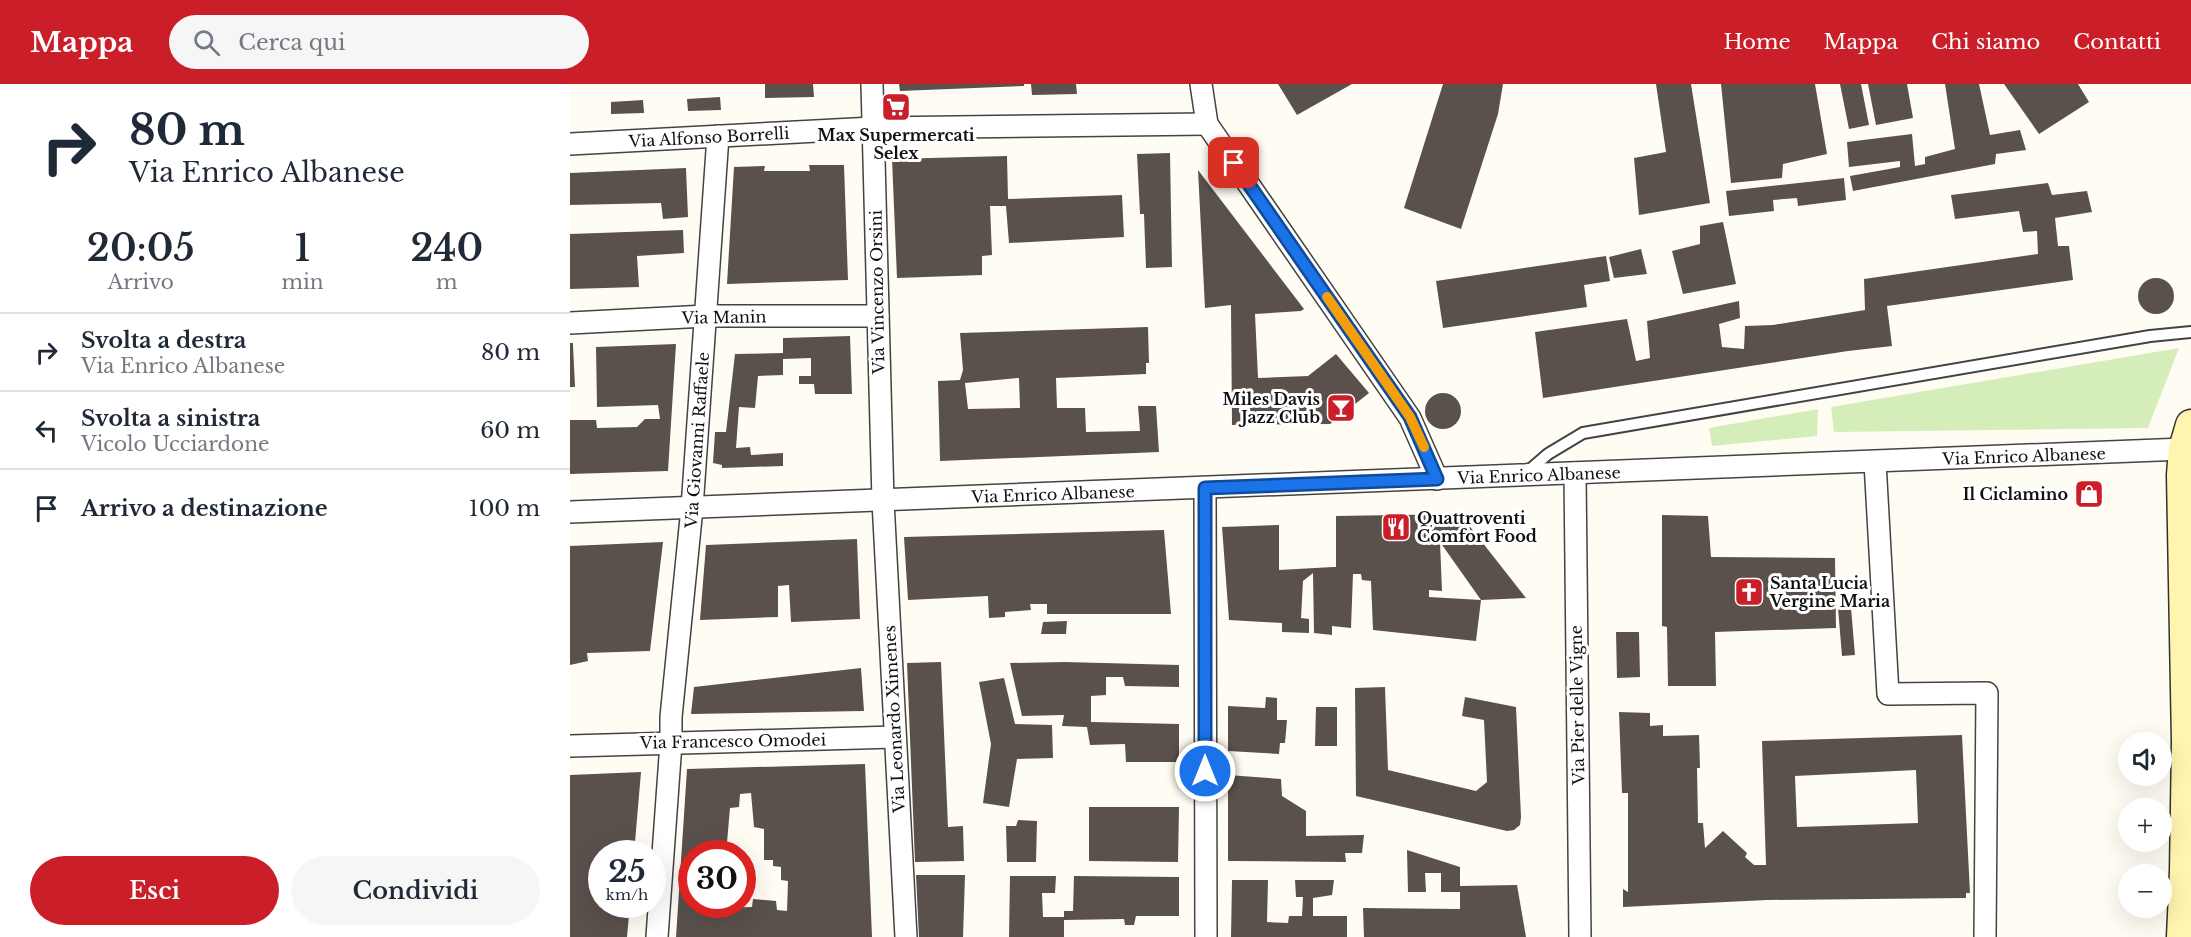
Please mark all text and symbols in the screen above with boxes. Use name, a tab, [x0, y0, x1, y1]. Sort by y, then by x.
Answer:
search box	[169, 15, 589, 69]
text: Mappa	[30, 25, 133, 60]
icon: search	[190, 26, 223, 59]
text: Cerca qui	[238, 29, 345, 56]
text: Home	[1723, 29, 1791, 55]
text: Mappa	[1824, 29, 1898, 55]
text: Chi siamo	[1931, 29, 2040, 55]
text: Contatti	[2073, 29, 2161, 55]
supermarket icon: Max Supermercati Selex	[880, 91, 912, 123]
text: 80 m	[129, 104, 245, 156]
icon: right	[30, 108, 108, 186]
street label: Via Alfonso Borrelli	[627, 123, 791, 151]
place label: Max Supermercati Selex	[817, 125, 975, 163]
pin	[1208, 137, 1259, 188]
icon: arrive	[1217, 146, 1250, 179]
text: Via Enrico Albanese	[129, 156, 405, 189]
street label: Via Vincenzo Orsini	[866, 209, 888, 375]
text: 20:05	[87, 226, 195, 271]
text: 1	[295, 226, 310, 271]
text: 240	[410, 226, 483, 271]
text: Arrivo	[108, 270, 174, 294]
text: min	[281, 270, 324, 294]
text: m	[436, 270, 458, 294]
street label: Via Manin	[680, 306, 767, 328]
text: Svolta a destra	[81, 327, 246, 354]
icon: right	[30, 336, 63, 369]
text: 80 m	[481, 339, 540, 366]
street label: Via Giovanni Raffaele	[681, 351, 713, 530]
text: Via Enrico Albanese	[81, 354, 285, 378]
place label: Miles Davis Jazz Club	[1223, 389, 1320, 427]
bar icon: Miles Davis Jazz Club	[1325, 392, 1357, 424]
text: Svolta a sinistra	[81, 405, 260, 432]
icon: left	[30, 414, 63, 447]
text: 60 m	[480, 417, 540, 444]
text: Vicolo Ucciardone	[81, 432, 269, 456]
street label: Via Enrico Albanese	[1941, 443, 2106, 469]
street label: Via Enrico Albanese	[1456, 462, 1621, 488]
shop icon: Il Ciclamino	[2073, 478, 2105, 510]
street label: Via Enrico Albanese	[970, 481, 1135, 507]
place label: Il Ciclamino	[1963, 484, 2068, 504]
icon: arrive	[30, 492, 63, 525]
text: Arrivo a destinazione	[81, 495, 328, 522]
text: 100 m	[469, 495, 540, 522]
place label: Quattroventi Comfort Food	[1417, 508, 1537, 546]
restaurant icon: Quattroventi Comfort Food	[1380, 511, 1412, 543]
place label: Santa Lucia Vergine Maria	[1769, 573, 1890, 611]
church icon: Santa Lucia Vergine Maria	[1733, 576, 1765, 608]
street label: Via Leonardo Ximenes	[879, 625, 909, 814]
street label: Via Pier delle Vigne	[1566, 625, 1588, 786]
street label: Via Francesco Omodei	[639, 729, 827, 753]
map controls	[2118, 732, 2172, 918]
button: sound	[2118, 732, 2172, 786]
position arrow	[1173, 739, 1237, 803]
button: +	[2118, 798, 2172, 852]
speed limit sign: 30	[678, 840, 756, 918]
text: 25	[608, 853, 646, 890]
button: Esci	[30, 856, 279, 925]
button: Condividi	[291, 856, 540, 925]
button: −	[2118, 864, 2172, 918]
text: km/h	[606, 885, 648, 904]

